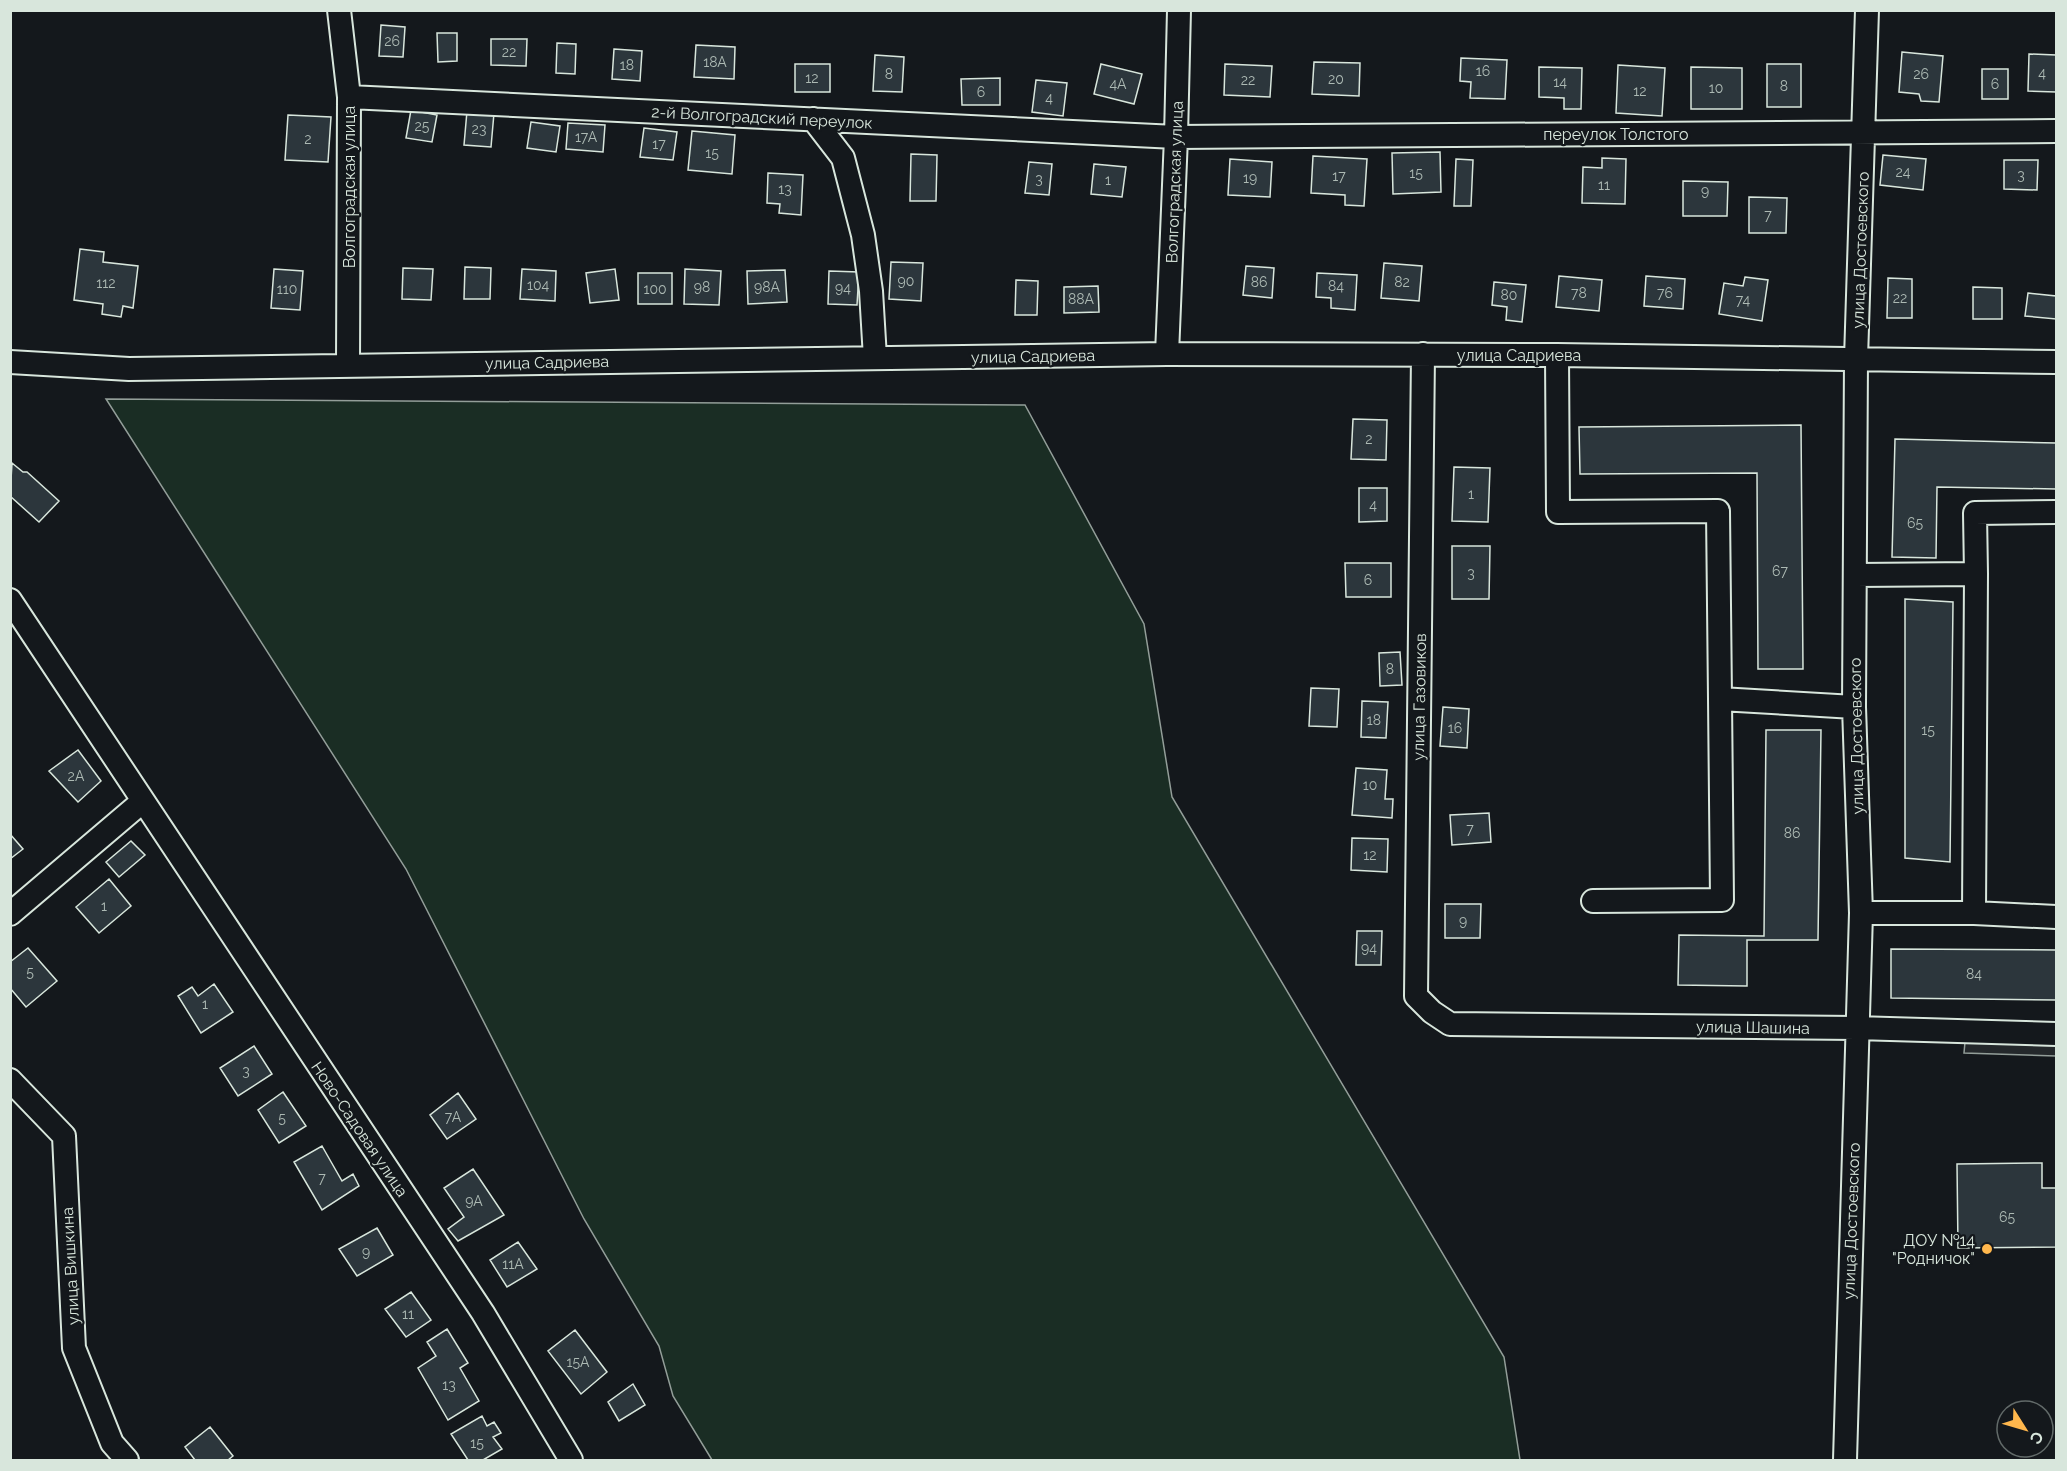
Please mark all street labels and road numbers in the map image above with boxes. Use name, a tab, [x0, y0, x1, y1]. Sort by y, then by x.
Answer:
street label: Волгоградская улица	[1162, 100, 1187, 264]
street label: 2-й Волгоградский переулок	[651, 102, 873, 133]
street label: Волгоградская улица	[340, 106, 359, 268]
street label: переулок Толстого	[1543, 125, 1689, 144]
street label: улица Достоевского	[1848, 171, 1873, 329]
street label: улица Садриева	[971, 346, 1095, 367]
street label: улица Садриева	[1457, 346, 1581, 365]
street label: улица Садриева	[485, 352, 609, 373]
street label: улица Газовиков	[1409, 633, 1430, 761]
street label: улица Достоевского	[1846, 657, 1867, 815]
street label: улица Шашина	[1696, 1017, 1810, 1038]
street label: Ново-Садовая улица	[307, 1058, 412, 1201]
street label: улица Достоевского	[1839, 1142, 1864, 1300]
street label: улица Вишкина	[58, 1206, 83, 1325]

